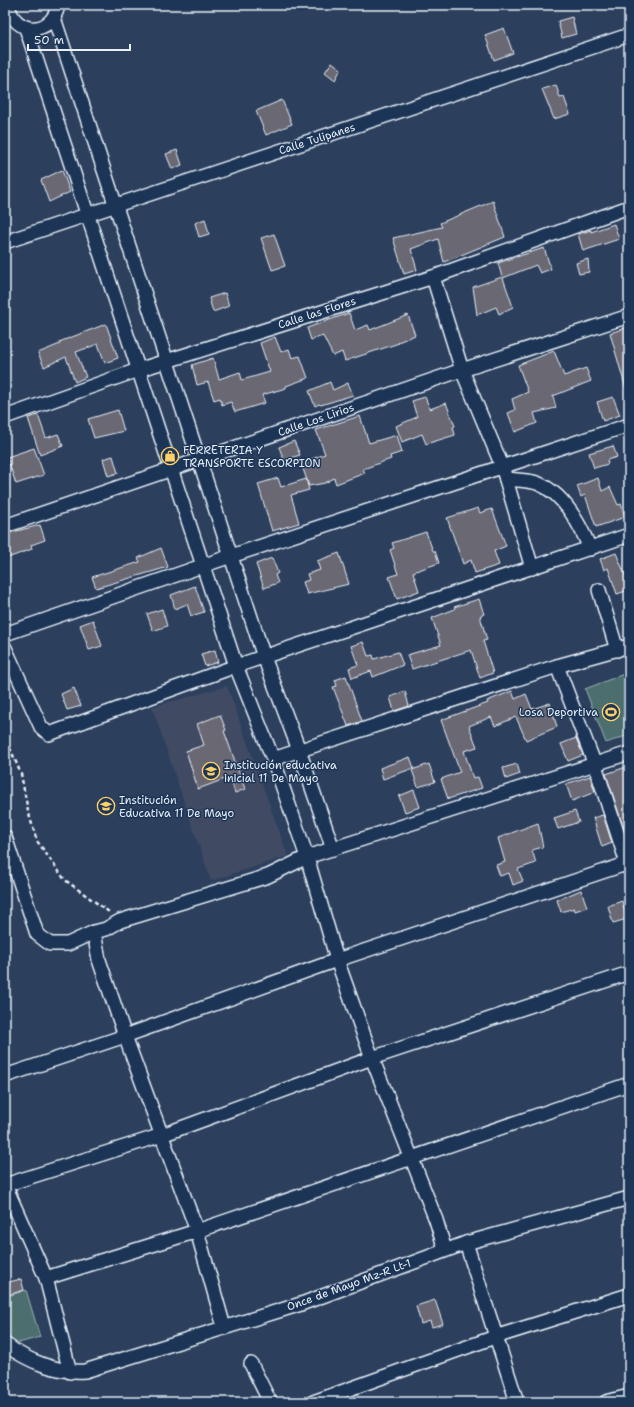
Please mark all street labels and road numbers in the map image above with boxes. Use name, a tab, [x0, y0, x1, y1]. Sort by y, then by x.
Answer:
street label: Calle Tulipanes	[277, 120, 357, 158]
street label: Calle las Flores	[276, 293, 358, 333]
street label: Calle Los Lirios	[276, 400, 356, 440]
street label: Once de Mayo Mz-R Lt-1	[285, 1256, 413, 1314]

